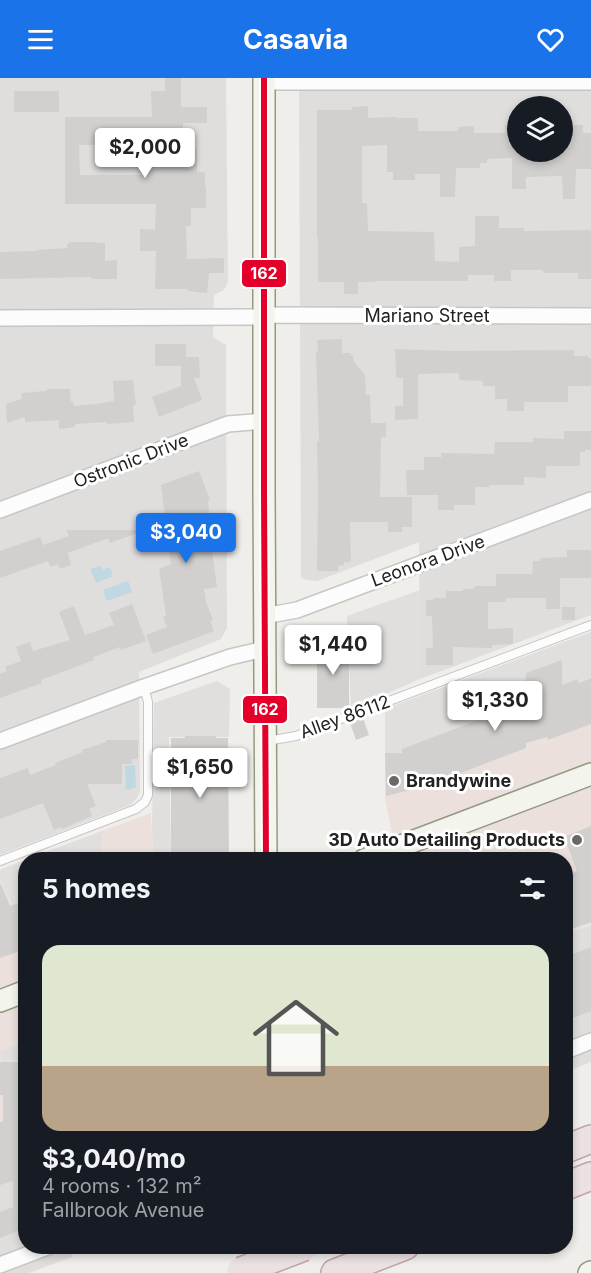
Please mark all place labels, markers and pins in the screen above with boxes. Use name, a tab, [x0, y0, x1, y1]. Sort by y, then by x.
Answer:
pin: $2,000	[96, 128, 194, 179]
pin: $3,040	[137, 513, 235, 564]
pin: $1,440	[284, 625, 382, 676]
pin: $1,330	[446, 681, 544, 732]
pin: $1,650	[151, 748, 249, 799]
place label: Brandywine	[406, 770, 511, 791]
marker: Brandywine	[387, 774, 401, 788]
place label: 3D Auto Detailing Products	[328, 829, 565, 850]
marker: 3D Auto Detailing Products	[570, 833, 584, 847]

